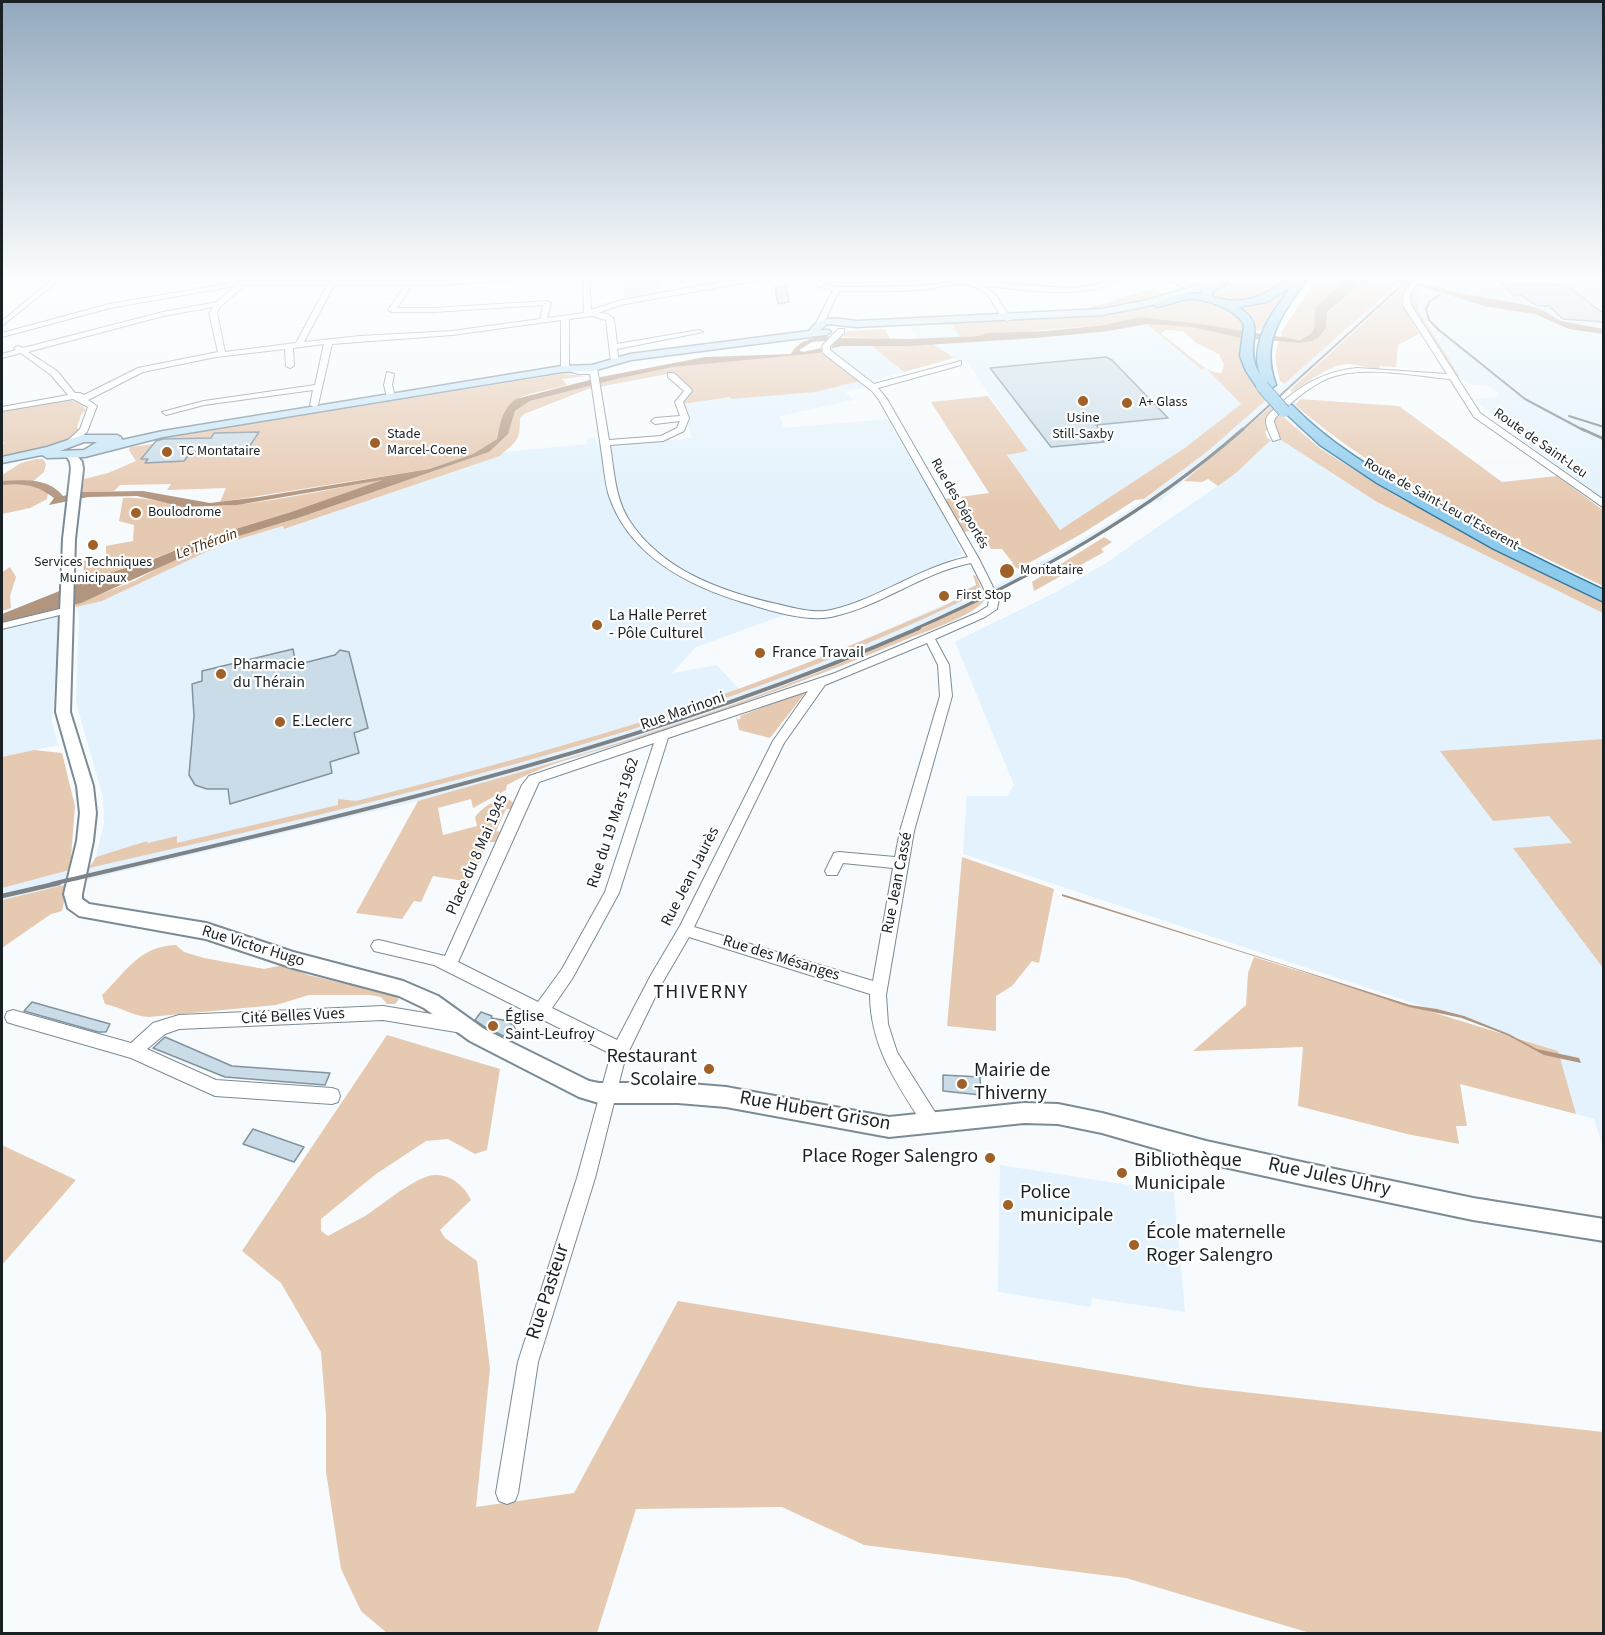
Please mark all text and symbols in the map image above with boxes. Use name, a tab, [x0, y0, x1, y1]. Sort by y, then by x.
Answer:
marker: Usine Still-Saxby	[1076, 394, 1090, 408]
place label: A+ Glass	[1139, 395, 1187, 411]
marker: A+ Glass	[1120, 396, 1134, 410]
street label: Route de Saint-Leu	[1490, 405, 1590, 483]
place label: Usine Still-Saxby	[1052, 411, 1114, 443]
place label: Stade Marcel-Coene	[387, 427, 467, 460]
marker: Stade Marcel-Coene	[368, 436, 382, 450]
place label: TC Montataire	[179, 444, 260, 460]
marker: TC Montataire	[160, 445, 174, 459]
street label: Route de Saint-Leu d'Esserent	[1361, 455, 1521, 555]
street label: Rue des Déportés	[926, 456, 992, 552]
place label: Boulodrome	[148, 505, 221, 521]
marker: Boulodrome	[129, 506, 143, 520]
water label: Le Thérain	[174, 526, 240, 564]
marker: Services Techniques Municipaux	[86, 538, 100, 552]
place label: Services Techniques Municipaux	[34, 555, 152, 588]
marker: Montataire	[998, 562, 1016, 580]
place label: Montataire	[1020, 563, 1083, 579]
place label: First Stop	[956, 588, 1011, 604]
marker: First Stop	[937, 589, 951, 603]
place label: La Halle Perret - Pôle Culturel	[609, 606, 707, 644]
marker: La Halle Perret - Pôle Culturel	[590, 618, 604, 632]
place label: France Travail	[772, 643, 864, 663]
marker: France Travail	[753, 646, 767, 660]
place label: Pharmacie du Thérain	[233, 655, 305, 693]
marker: Pharmacie du Thérain	[214, 667, 228, 681]
street label: Rue Marinoni	[638, 689, 728, 735]
place label: E.Leclerc	[292, 712, 352, 732]
marker: E.Leclerc	[273, 715, 287, 729]
street label: Rue du 19 Mars 1962	[584, 755, 644, 891]
street label: Place du 8 Mai 1945	[443, 792, 513, 918]
street label: Rue Jean Jaurès	[658, 824, 724, 930]
street label: Rue Jean Cassé	[879, 831, 917, 935]
street label: Rue Victor Hugo	[199, 922, 307, 972]
street label: Rue des Mésanges	[720, 932, 842, 986]
district label: THIVERNY	[653, 982, 749, 1006]
street label: Cité Belles Vues	[241, 1005, 345, 1029]
place label: Église Saint-Leufroy	[505, 1007, 595, 1045]
marker: Église Saint-Leufroy	[486, 1019, 500, 1033]
place label: Restaurant Scolaire	[606, 1046, 697, 1093]
place label: Mairie de Thiverny	[974, 1060, 1050, 1107]
marker: Restaurant Scolaire	[702, 1062, 716, 1076]
marker: Mairie de Thiverny	[955, 1077, 969, 1091]
street label: Rue Hubert Grison	[738, 1087, 892, 1137]
place label: Place Roger Salengro	[802, 1146, 978, 1170]
place label: Bibliothèque Municipale	[1134, 1150, 1242, 1197]
marker: Place Roger Salengro	[983, 1151, 997, 1165]
street label: Rue Jules Uhry	[1266, 1153, 1392, 1203]
marker: Bibliothèque Municipale	[1115, 1166, 1129, 1180]
place label: Police municipale	[1020, 1182, 1113, 1229]
marker: Police municipale	[1001, 1198, 1015, 1212]
place label: École maternelle Roger Salengro	[1146, 1222, 1286, 1269]
marker: École maternelle Roger Salengro	[1127, 1238, 1141, 1252]
street label: Rue Pasteur	[522, 1241, 576, 1343]

